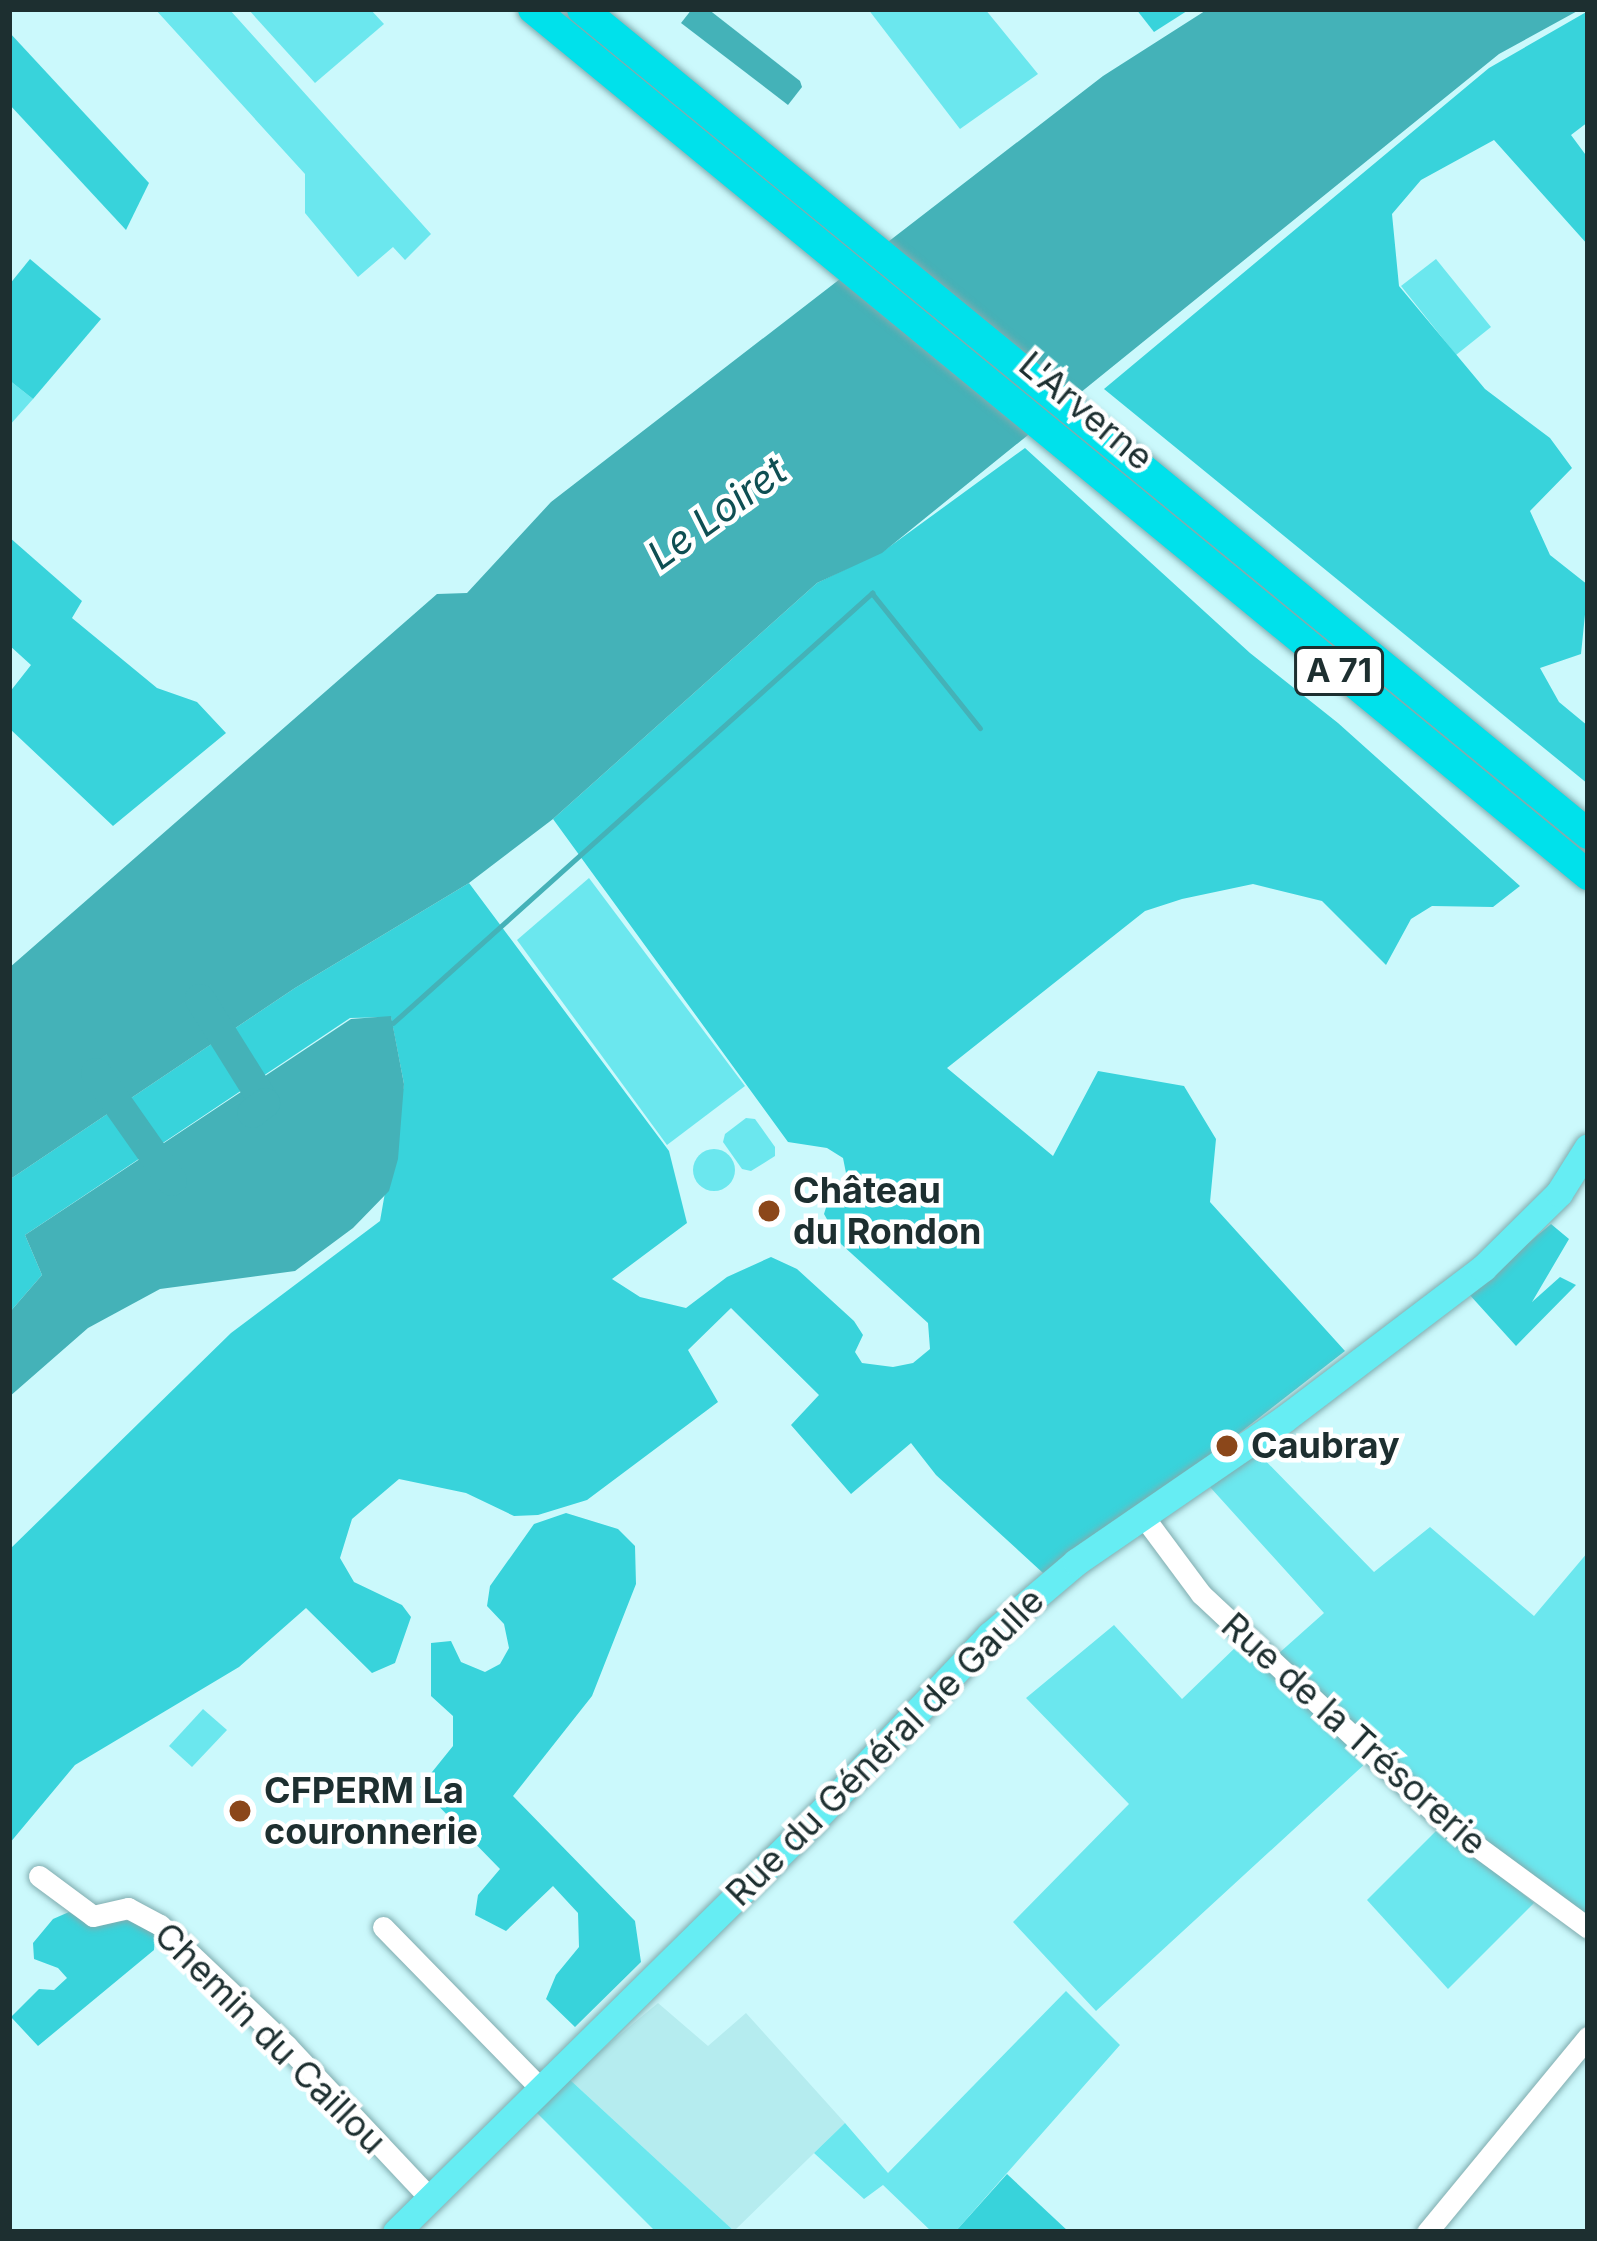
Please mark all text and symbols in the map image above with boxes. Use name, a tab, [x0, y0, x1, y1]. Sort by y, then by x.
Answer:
street label: L'Arverne	[1010, 343, 1162, 479]
water label: Le Loiret	[639, 447, 795, 579]
road number: A 71	[1294, 644, 1384, 698]
place label: Château du Rondon	[793, 1168, 982, 1253]
marker: Château du Rondon	[756, 1198, 782, 1224]
place label: Caubray	[1251, 1424, 1400, 1468]
marker: Caubray	[1214, 1433, 1240, 1459]
street label: Rue du Général de Gaulle	[717, 1579, 1053, 1915]
street label: Rue de la Trésorerie	[1213, 1604, 1495, 1864]
place label: CFPERM La couronnerie	[264, 1768, 478, 1853]
marker: CFPERM La couronnerie	[227, 1798, 253, 1824]
street label: Chemin du Caillou	[145, 1913, 395, 2163]

